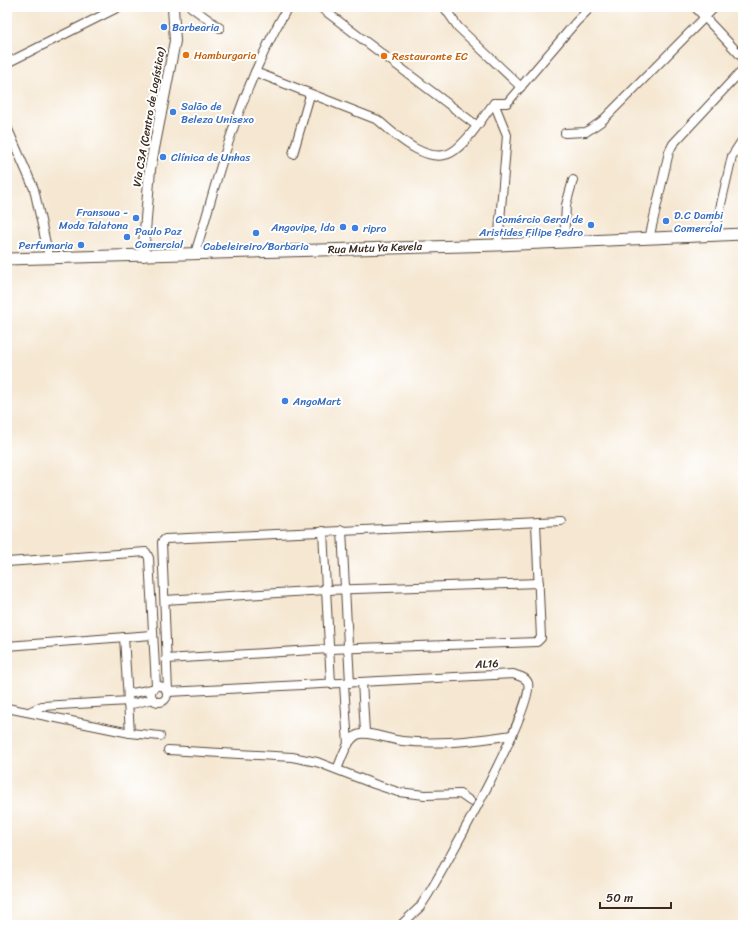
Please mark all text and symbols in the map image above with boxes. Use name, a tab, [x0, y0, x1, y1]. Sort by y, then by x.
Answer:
place label: Barbearia	[172, 18, 220, 37]
marker: Barbearia	[159, 22, 169, 32]
street label: Via C3A (Centro de Logística)	[127, 45, 171, 188]
place label: Hamburgaria	[194, 46, 257, 65]
place label: Restaurante EC	[392, 47, 468, 66]
marker: Hamburgaria	[181, 50, 191, 60]
marker: Restaurante EC	[379, 51, 389, 61]
place label: Salão de Beleza Unisexo	[181, 97, 255, 129]
marker: Salão de Beleza Unisexo	[168, 107, 178, 117]
place label: Clínica de Unhas	[171, 148, 251, 167]
marker: Clínica de Unhas	[158, 152, 168, 162]
place label: Fransoua - Moda Talatona	[59, 203, 128, 235]
place label: D.C Dambi Comercial	[674, 206, 724, 238]
place label: Comércio Geral de Aristides Filipe Pedro	[478, 210, 584, 242]
marker: Fransoua - Moda Talatona	[131, 213, 141, 223]
marker: D.C Dambi Comercial	[661, 216, 671, 226]
place label: Angovipe, lda	[270, 218, 335, 237]
place label: ripro	[363, 219, 387, 238]
marker: Comércio Geral de Aristides Filipe Pedro	[586, 220, 596, 230]
place label: Paulo Paz Comercial	[135, 222, 184, 254]
marker: Angovipe, lda	[338, 222, 348, 232]
marker: ripro	[350, 223, 360, 233]
marker: Cabeleireiro/Barbaria	[251, 228, 261, 238]
marker: Paulo Paz Comercial	[122, 232, 132, 242]
place label: Perfumaria	[18, 236, 73, 255]
place label: Cabeleireiro/Barbaria	[203, 237, 309, 256]
street label: Rua Mutu Ya Kevela	[327, 237, 423, 259]
marker: Perfumaria	[76, 240, 86, 250]
place label: AngoMart	[292, 392, 341, 411]
marker: AngoMart	[280, 396, 290, 406]
street label: AL16	[474, 654, 499, 674]
scale bar	[600, 884, 671, 910]
text: 50 m	[606, 887, 633, 909]

